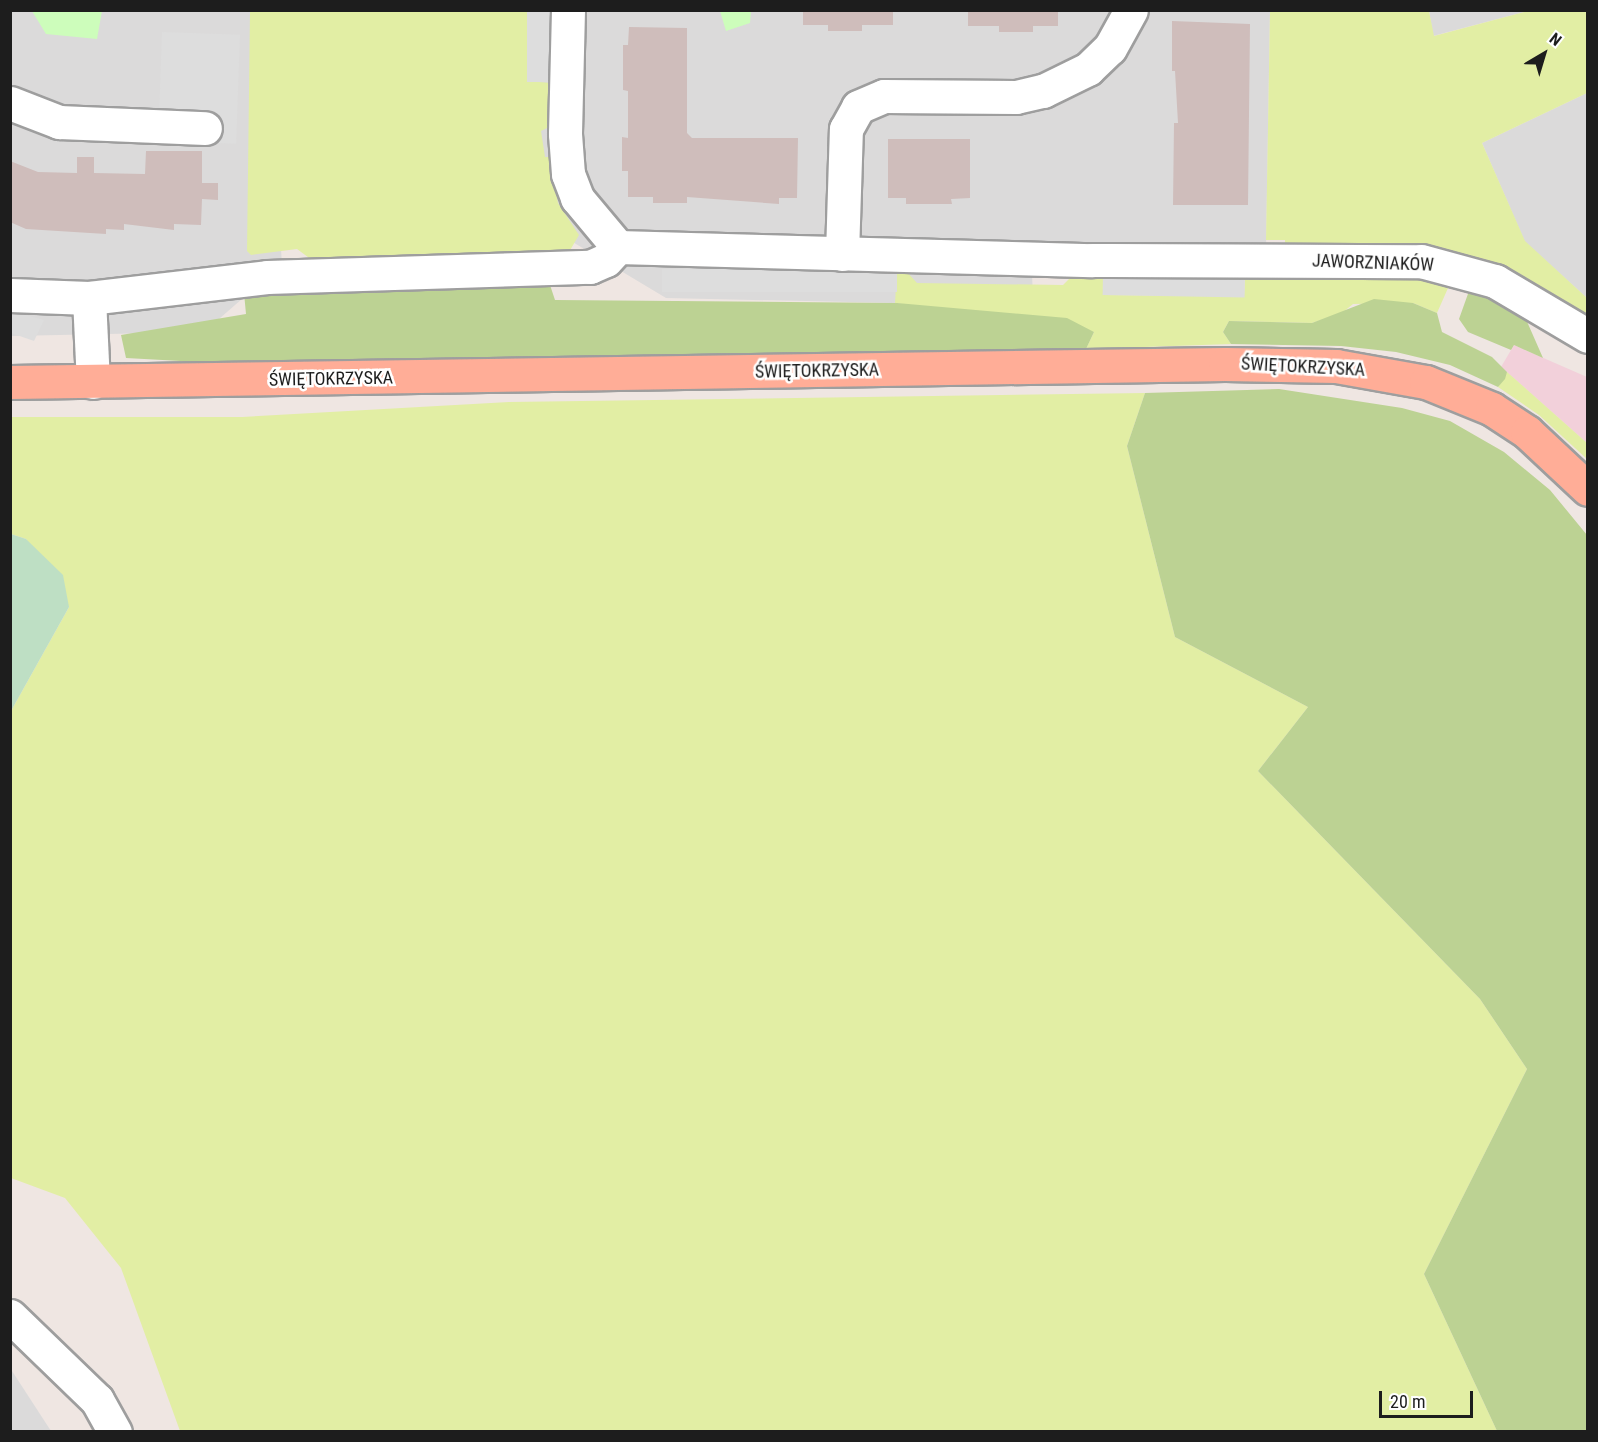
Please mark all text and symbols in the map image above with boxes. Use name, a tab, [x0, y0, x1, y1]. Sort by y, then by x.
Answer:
north arrow	[1514, 24, 1574, 84]
text: N	[1546, 29, 1565, 50]
street label: JAWORZNIAKÓW	[1312, 250, 1434, 276]
street label: ŚWIĘTOKRZYSKA	[1240, 353, 1366, 381]
street label: ŚWIĘTOKRZYSKA	[755, 359, 879, 383]
street label: ŚWIĘTOKRZYSKA	[269, 367, 393, 391]
scale bar	[1382, 1379, 1476, 1417]
text: 20 m	[1390, 1391, 1425, 1412]

